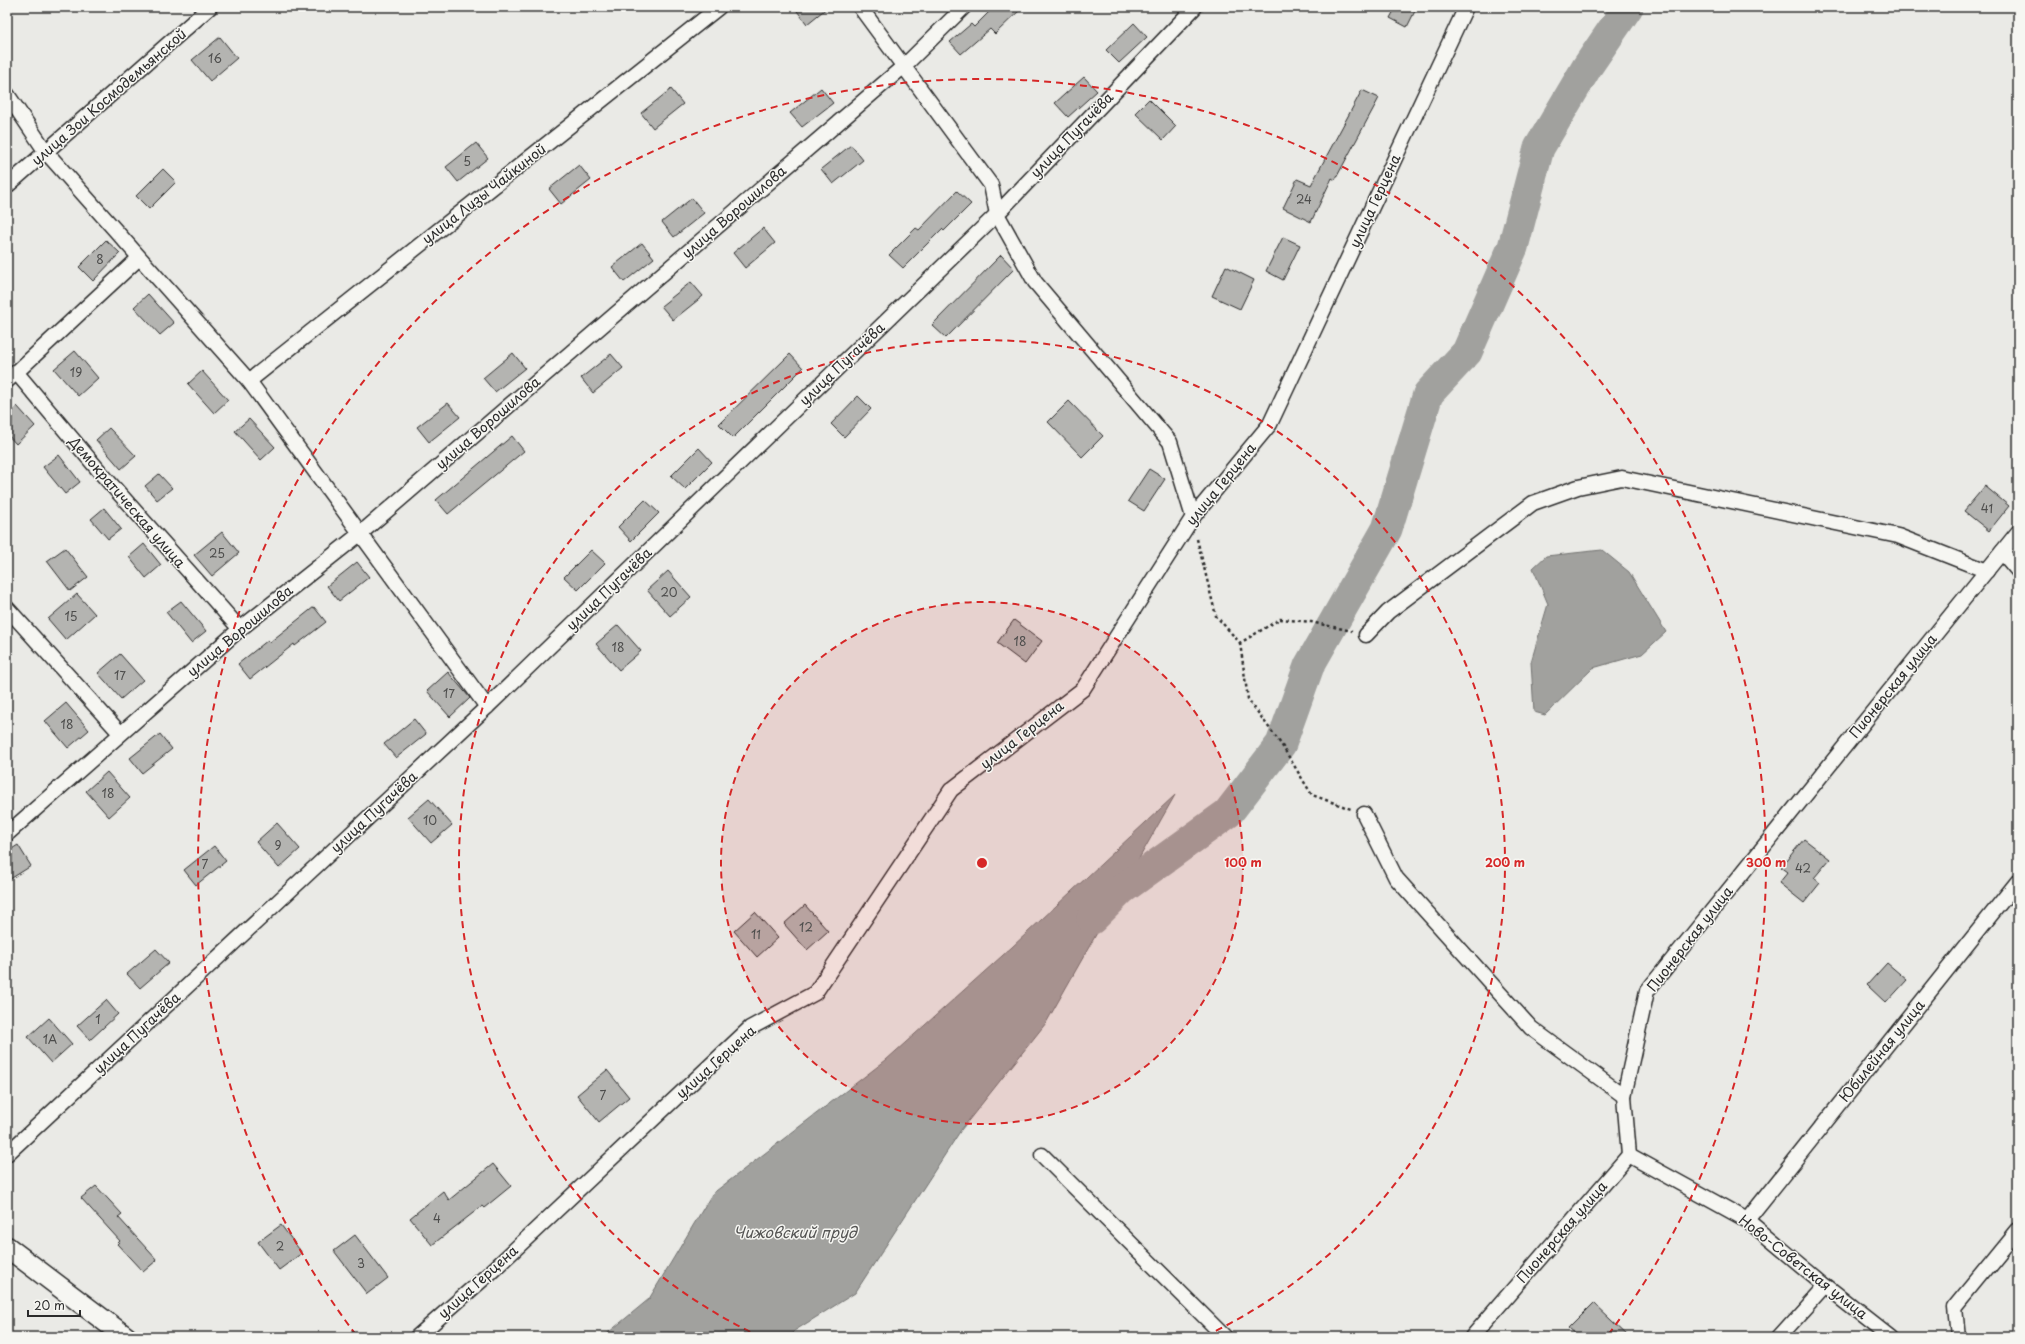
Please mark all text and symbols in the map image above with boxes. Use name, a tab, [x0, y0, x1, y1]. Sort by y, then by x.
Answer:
street label: улица Зои Космодемьянской	[27, 23, 191, 170]
house number: 16	[208, 49, 222, 67]
street label: улица Пугачёва	[1025, 87, 1118, 182]
street label: улица Лизы Чайкиной	[417, 138, 550, 249]
street label: улица Герцена	[1344, 150, 1406, 251]
house number: 5	[463, 152, 471, 170]
street label: улица Ворошилова	[677, 160, 791, 263]
house number: 24	[1296, 190, 1312, 208]
house number: 8	[96, 250, 104, 268]
street label: улица Пугачёва	[794, 317, 889, 410]
house number: 19	[70, 363, 82, 381]
street label: улица Ворошилова	[431, 371, 545, 474]
street label: Демократическая улица	[63, 430, 191, 572]
street label: улица Герцена	[1181, 438, 1261, 530]
house number: 41	[1981, 499, 1993, 517]
street label: улица Пугачёва	[561, 542, 656, 635]
house number: 25	[209, 544, 225, 562]
street label: улица Ворошилова	[182, 580, 297, 681]
house number: 20	[660, 583, 678, 601]
house number: 15	[64, 607, 78, 625]
street label: Пионерская улица	[1844, 629, 1941, 742]
house number: 18	[1014, 632, 1026, 650]
house number: 18	[612, 638, 624, 656]
house number: 17	[114, 666, 126, 684]
house number: 17	[443, 684, 455, 702]
street label: улица Герцена	[975, 695, 1068, 774]
house number: 18	[61, 715, 73, 733]
street label: улица Пугачёва	[326, 766, 422, 857]
house number: 18	[102, 784, 114, 802]
house number: 10	[423, 811, 437, 829]
house number: 9	[274, 836, 282, 854]
text: 100 m	[1224, 853, 1262, 871]
text: 200 m	[1485, 853, 1525, 871]
text: 300 m	[1746, 853, 1786, 871]
house number: 7	[202, 855, 209, 873]
centre of rings	[975, 856, 989, 870]
house number: 42	[1795, 859, 1811, 877]
street label: Пионерская улица	[1642, 881, 1738, 996]
house number: 12	[799, 918, 813, 936]
house number: 11	[751, 925, 761, 943]
street label: улица Пугачёва	[89, 987, 185, 1078]
street label: Юбилейная улица	[1834, 995, 1929, 1106]
house number: 1	[95, 1010, 101, 1028]
street label: улица Герцена	[671, 1020, 760, 1103]
house number: 1А	[43, 1030, 57, 1048]
house number: 7	[600, 1086, 607, 1104]
street label: Пионерская улица	[1511, 1176, 1612, 1287]
house number: 4	[433, 1209, 441, 1227]
street label: Ново-Советская улица	[1734, 1209, 1872, 1324]
water label: Чижовский пруд	[733, 1220, 858, 1243]
house number: 2	[276, 1237, 284, 1255]
street label: улица Герцена	[433, 1240, 522, 1323]
house number: 3	[357, 1254, 365, 1272]
scale bar	[28, 1292, 80, 1318]
text: 20 m	[34, 1296, 65, 1314]

